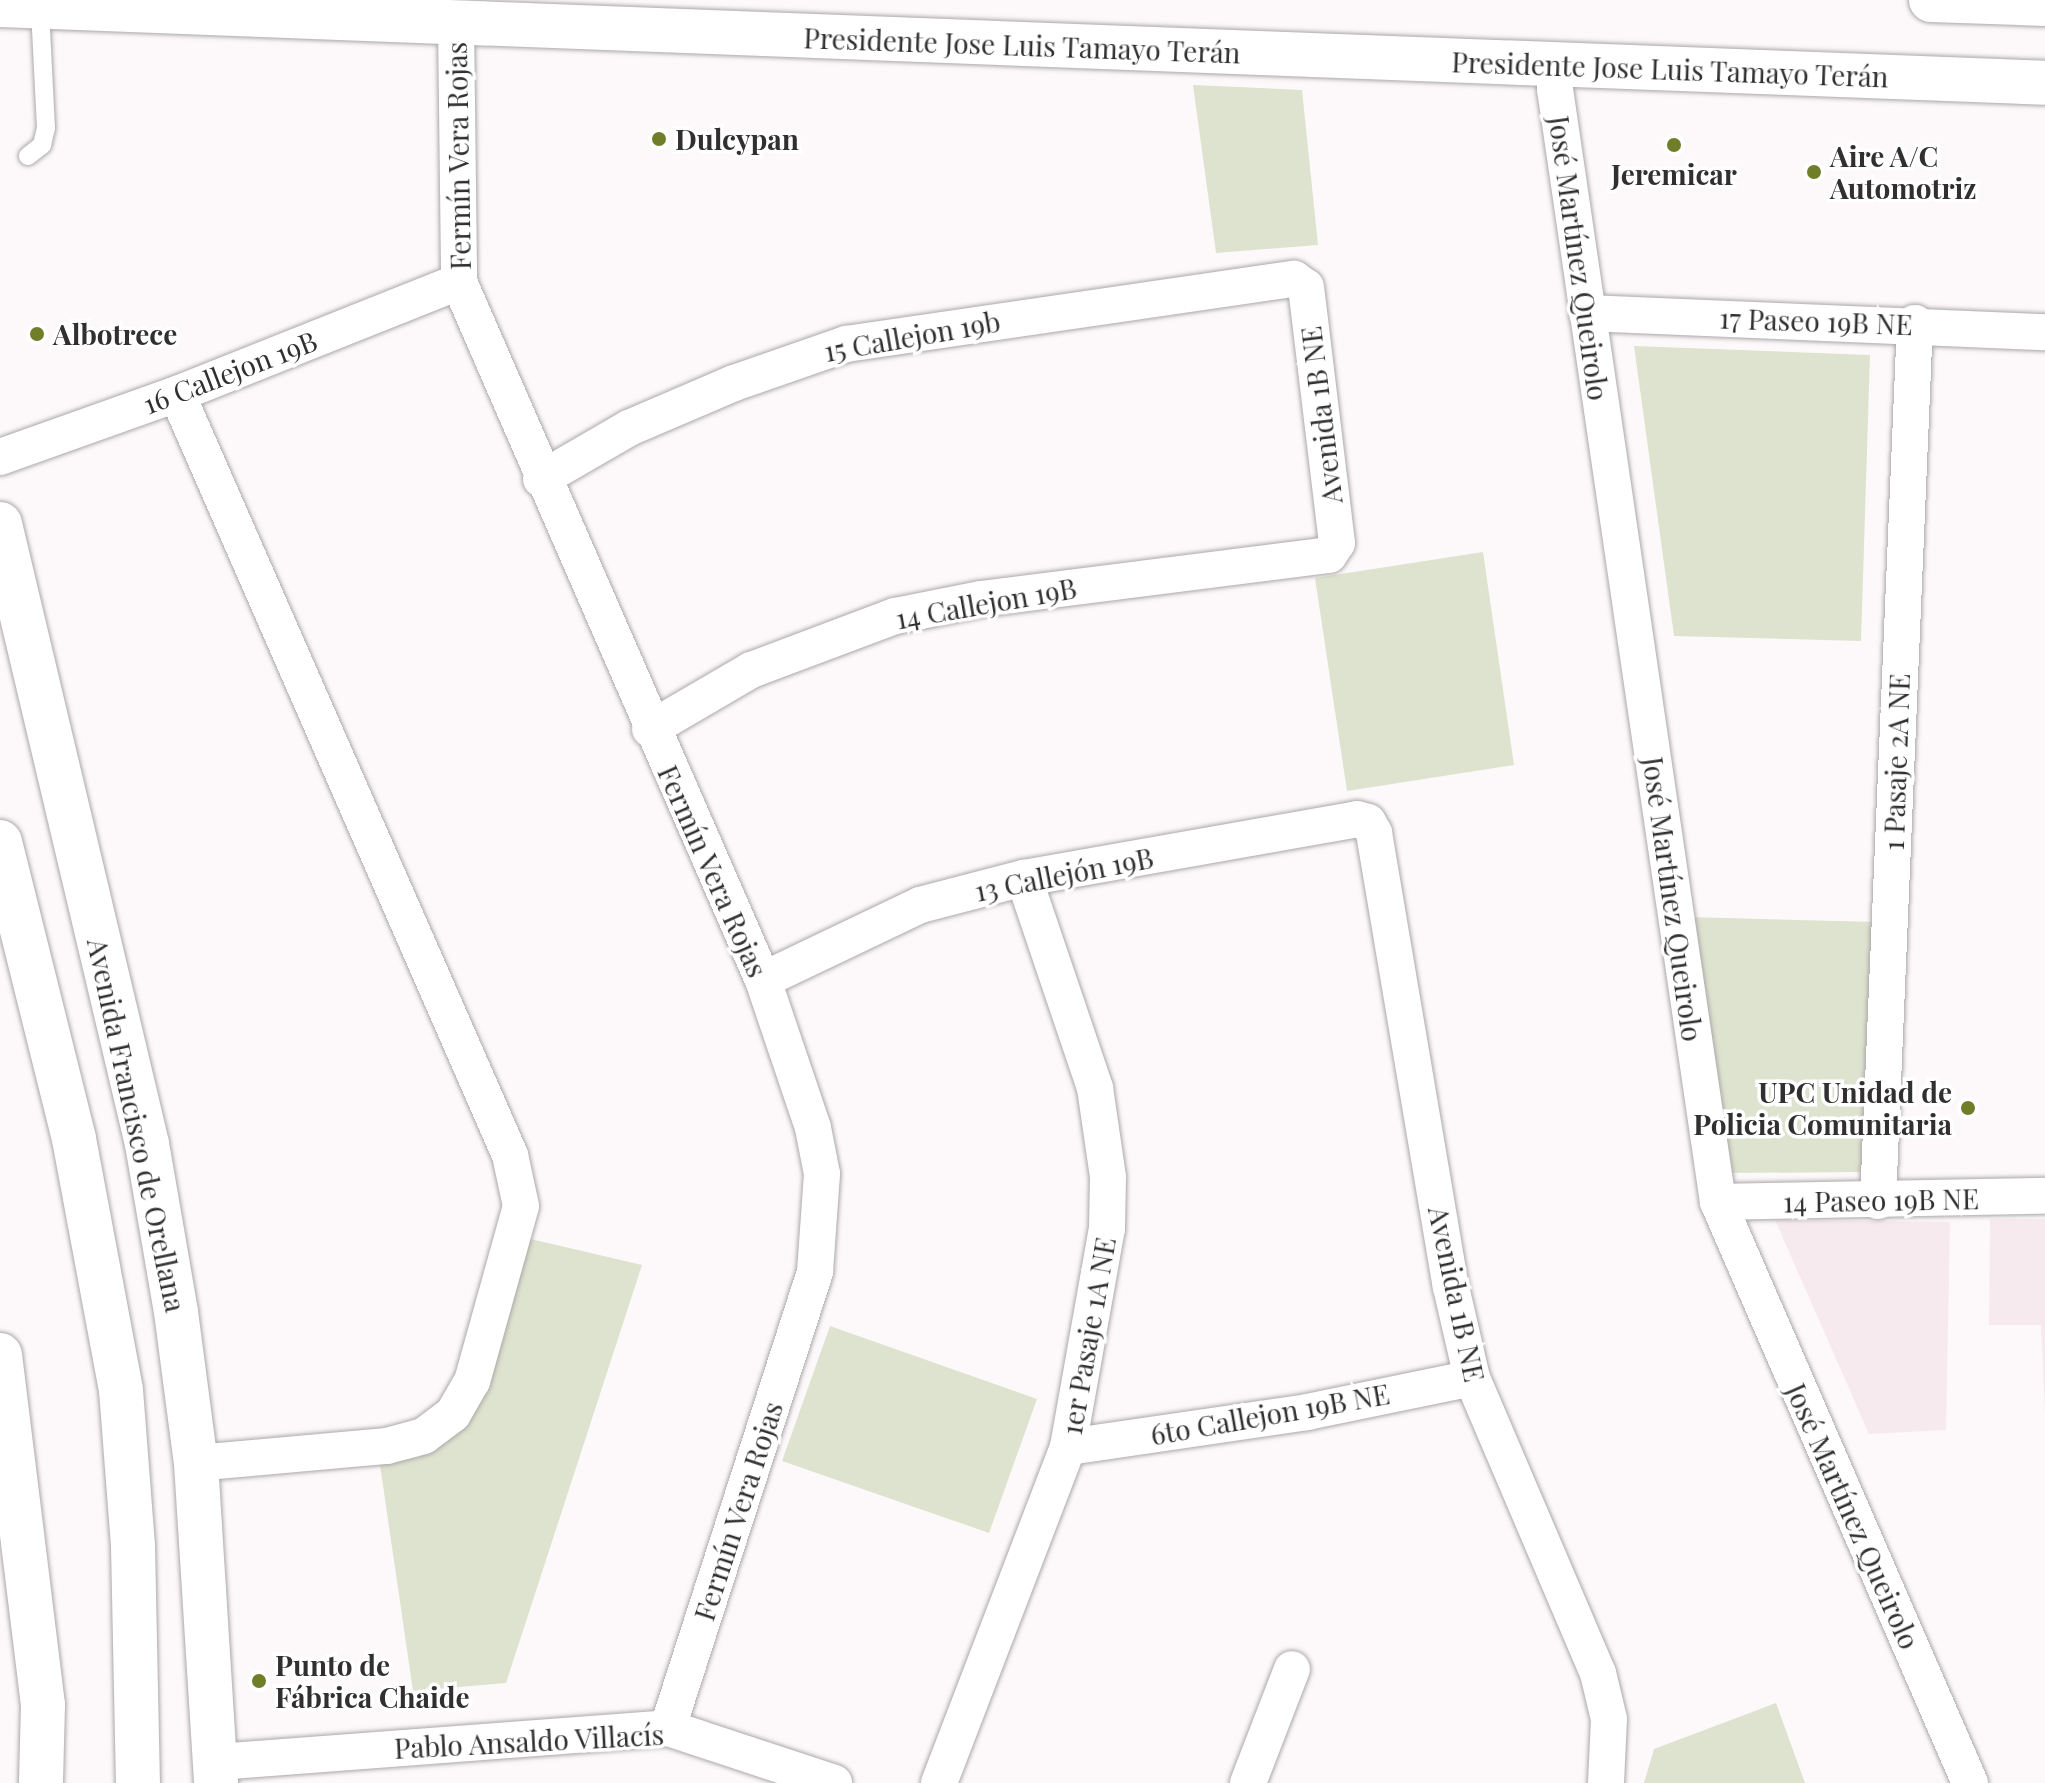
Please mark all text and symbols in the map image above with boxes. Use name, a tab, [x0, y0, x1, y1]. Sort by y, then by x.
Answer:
street label: Presidente Jose Luis Tamayo Terán	[802, 21, 1242, 69]
street label: Fermín Vera Rojas	[439, 41, 477, 271]
street label: Presidente Jose Luis Tamayo Terán	[1450, 45, 1890, 93]
street label: José Martínez Queirolo	[1542, 114, 1616, 402]
place label: Dulcypan	[675, 122, 799, 156]
marker: Dulcypan	[650, 130, 668, 148]
marker: Jeremicar	[1665, 136, 1683, 154]
place label: Aire A/C Automotriz	[1830, 139, 1977, 205]
place label: Jeremicar	[1611, 157, 1737, 191]
marker: Aire A/C Automotriz	[1805, 163, 1823, 181]
street label: 17 Paseo 19B NE	[1719, 301, 1913, 341]
street label: 15 Callejon 19b	[821, 304, 1003, 368]
place label: Albotrece	[53, 317, 177, 351]
street label: 16 Callejon 19B	[138, 323, 322, 421]
street label: Avenida 1B NE	[1293, 324, 1349, 506]
marker: Albotrece	[28, 325, 46, 343]
street label: 14 Callejon 19B	[893, 571, 1079, 635]
street label: 1 Pasaje 2A NE	[1876, 673, 1916, 851]
street label: José Martínez Queirolo	[1636, 755, 1710, 1043]
street label: Fermín Vera Rojas	[651, 759, 775, 983]
street label: 13 Callejón 19B	[972, 840, 1156, 908]
street label: Avenida Francisco de Orellana	[81, 935, 193, 1315]
place label: UPC Unidad de Policia Comunitaria	[1693, 1075, 1952, 1141]
marker: UPC Unidad de Policia Comunitaria	[1959, 1099, 1977, 1117]
street label: 14 Paseo 19B NE	[1783, 1181, 1979, 1219]
street label: Avenida 1B NE	[1422, 1203, 1492, 1385]
street label: 1er Pasaje 1A NE	[1054, 1234, 1122, 1438]
street label: 6to Callejon 19B NE	[1148, 1376, 1392, 1452]
street label: José Martínez Queirolo	[1779, 1378, 1927, 1654]
street label: Fermín Vera Rojas	[687, 1397, 789, 1625]
place label: Punto de Fábrica Chaide	[275, 1648, 470, 1714]
marker: Punto de Fábrica Chaide	[250, 1672, 268, 1690]
street label: Pablo Ansaldo Villacís	[392, 1717, 666, 1765]

